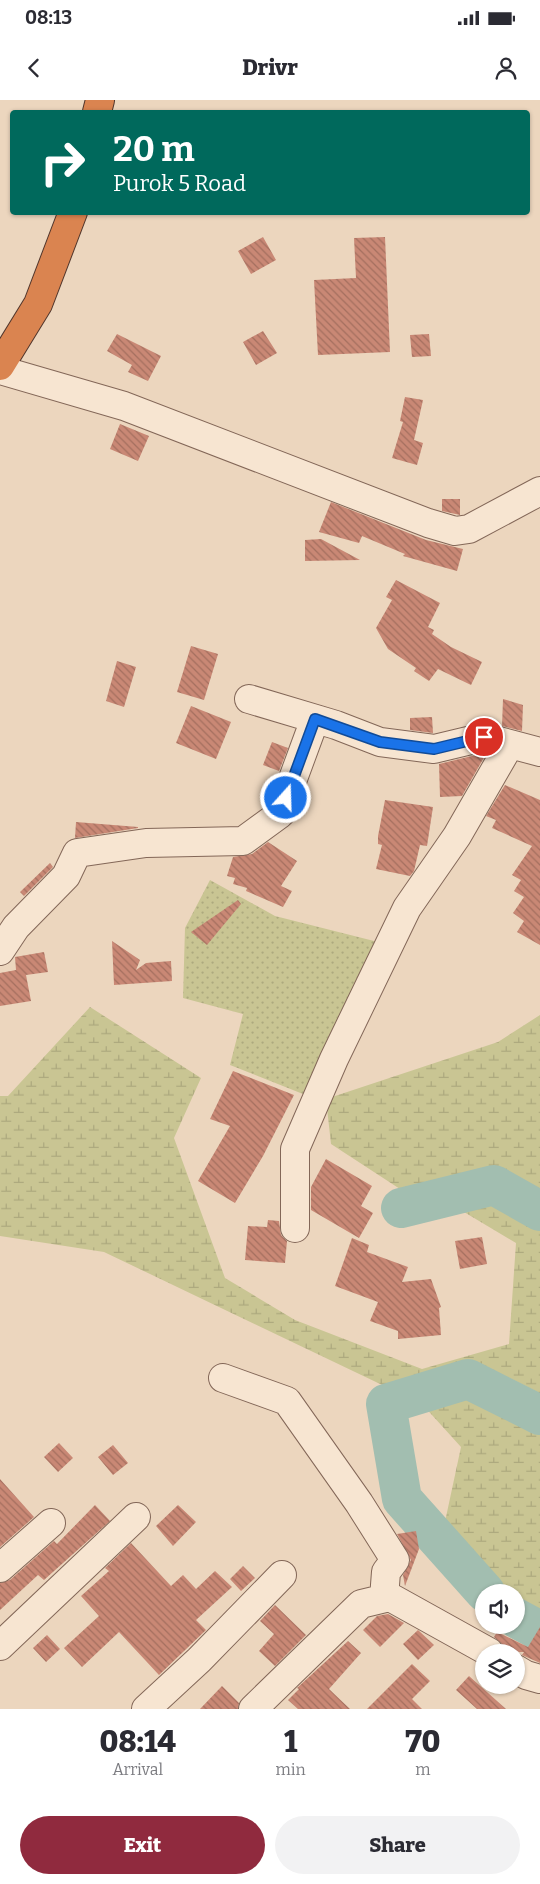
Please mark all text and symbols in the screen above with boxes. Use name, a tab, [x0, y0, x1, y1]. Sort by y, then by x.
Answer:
text: 08:13	[25, 6, 72, 29]
icon: back	[20, 54, 48, 82]
text: Drivr	[242, 54, 298, 81]
icon: person	[492, 54, 520, 82]
text: 20 m	[113, 128, 195, 170]
icon: right	[30, 130, 95, 195]
text: Purok 5 Road	[113, 170, 246, 197]
pin	[463, 716, 505, 758]
icon: arrive	[470, 723, 498, 751]
position arrow	[259, 771, 311, 823]
map controls	[475, 1584, 525, 1694]
button: sound	[475, 1584, 525, 1634]
button: layers	[475, 1644, 525, 1694]
text: 08:14	[100, 1724, 176, 1760]
text: 1	[284, 1724, 297, 1760]
text: 70	[405, 1724, 440, 1760]
text: Arrival	[112, 1760, 163, 1779]
text: min	[275, 1760, 306, 1779]
text: m	[415, 1760, 430, 1779]
button: Exit	[20, 1816, 265, 1874]
button: Share	[275, 1816, 520, 1874]

